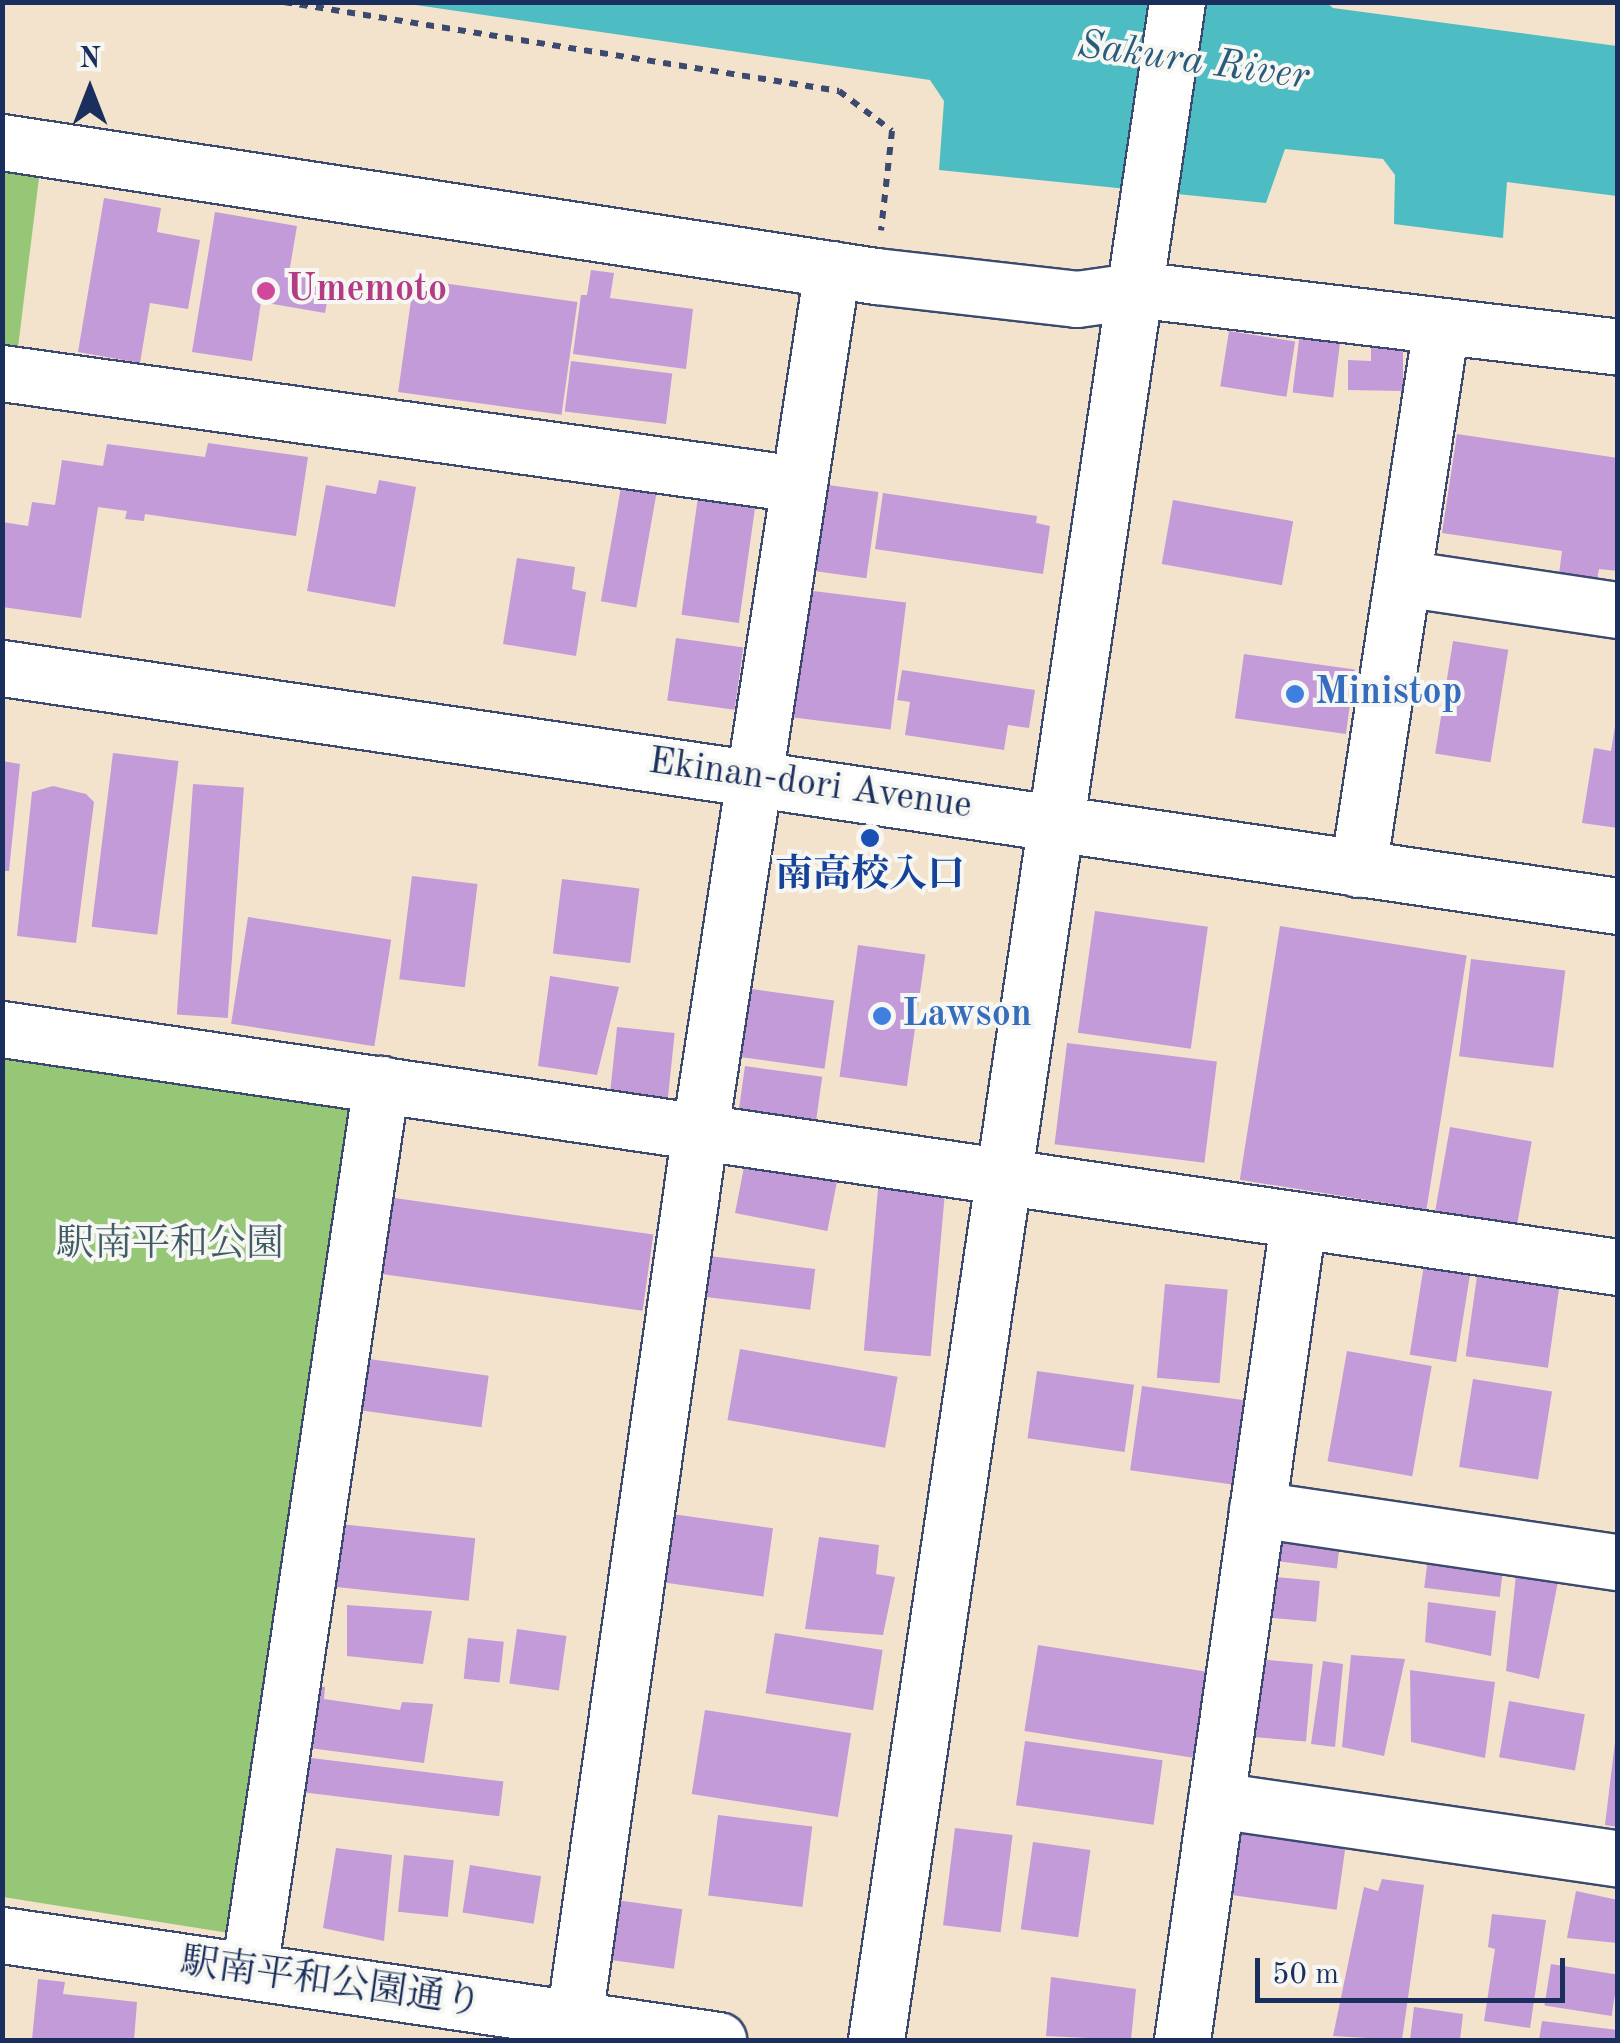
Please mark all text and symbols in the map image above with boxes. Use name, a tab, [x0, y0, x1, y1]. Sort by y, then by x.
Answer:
water label: Sakura River	[1074, 22, 1312, 102]
north arrow	[40, 40, 140, 140]
text: N	[79, 46, 101, 74]
place label: Umemoto	[286, 268, 447, 314]
marker: Umemoto	[255, 280, 277, 302]
place label: Ministop	[1315, 671, 1462, 717]
marker: Ministop	[1284, 683, 1306, 705]
street label: Ekinan-dori Avenue	[645, 740, 975, 830]
marker: 南高校入口	[859, 827, 881, 849]
place label: 南高校入口	[775, 854, 965, 900]
place label: Lawson	[902, 993, 1032, 1039]
marker: Lawson	[871, 1005, 893, 1027]
park label: 駅南平和公園	[56, 1223, 284, 1269]
scale bar	[1260, 1938, 1570, 2000]
street label: 駅南平和公園通り	[177, 1940, 485, 2028]
text: 50 m	[1272, 1960, 1339, 1990]

